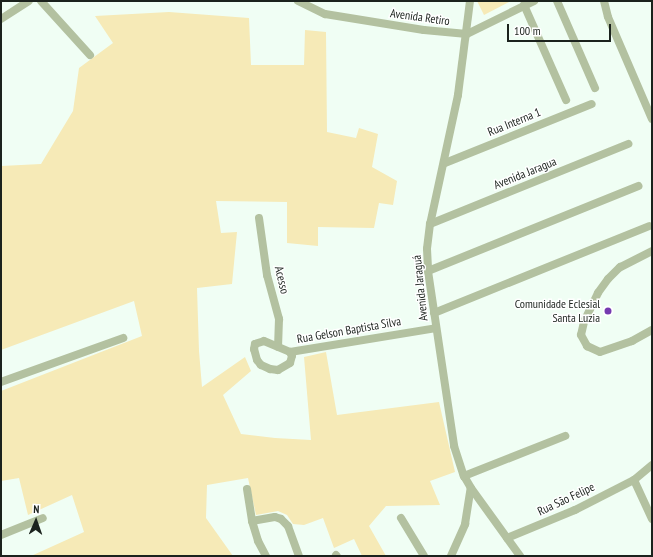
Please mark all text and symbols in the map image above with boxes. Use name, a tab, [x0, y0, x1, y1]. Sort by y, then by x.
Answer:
street label: Avenida Retiro	[389, 6, 451, 28]
scale bar	[509, 16, 613, 42]
text: 100 m	[514, 23, 541, 38]
street label: Rua Interna 1	[485, 105, 543, 139]
street label: Avenida Jaragua	[492, 154, 558, 192]
street label: Avenida Jaraguá	[409, 254, 431, 322]
street label: Acesso	[272, 265, 292, 295]
place label: Comunidade Eclesial Santa Luzia	[515, 297, 600, 325]
marker: Comunidade Eclesial Santa Luzia	[603, 306, 613, 316]
street label: Rua Gelson Baptista Silva	[296, 314, 402, 346]
street label: Rua São Felipe	[535, 479, 597, 519]
north arrow	[16, 501, 56, 541]
text: N	[33, 502, 40, 516]

